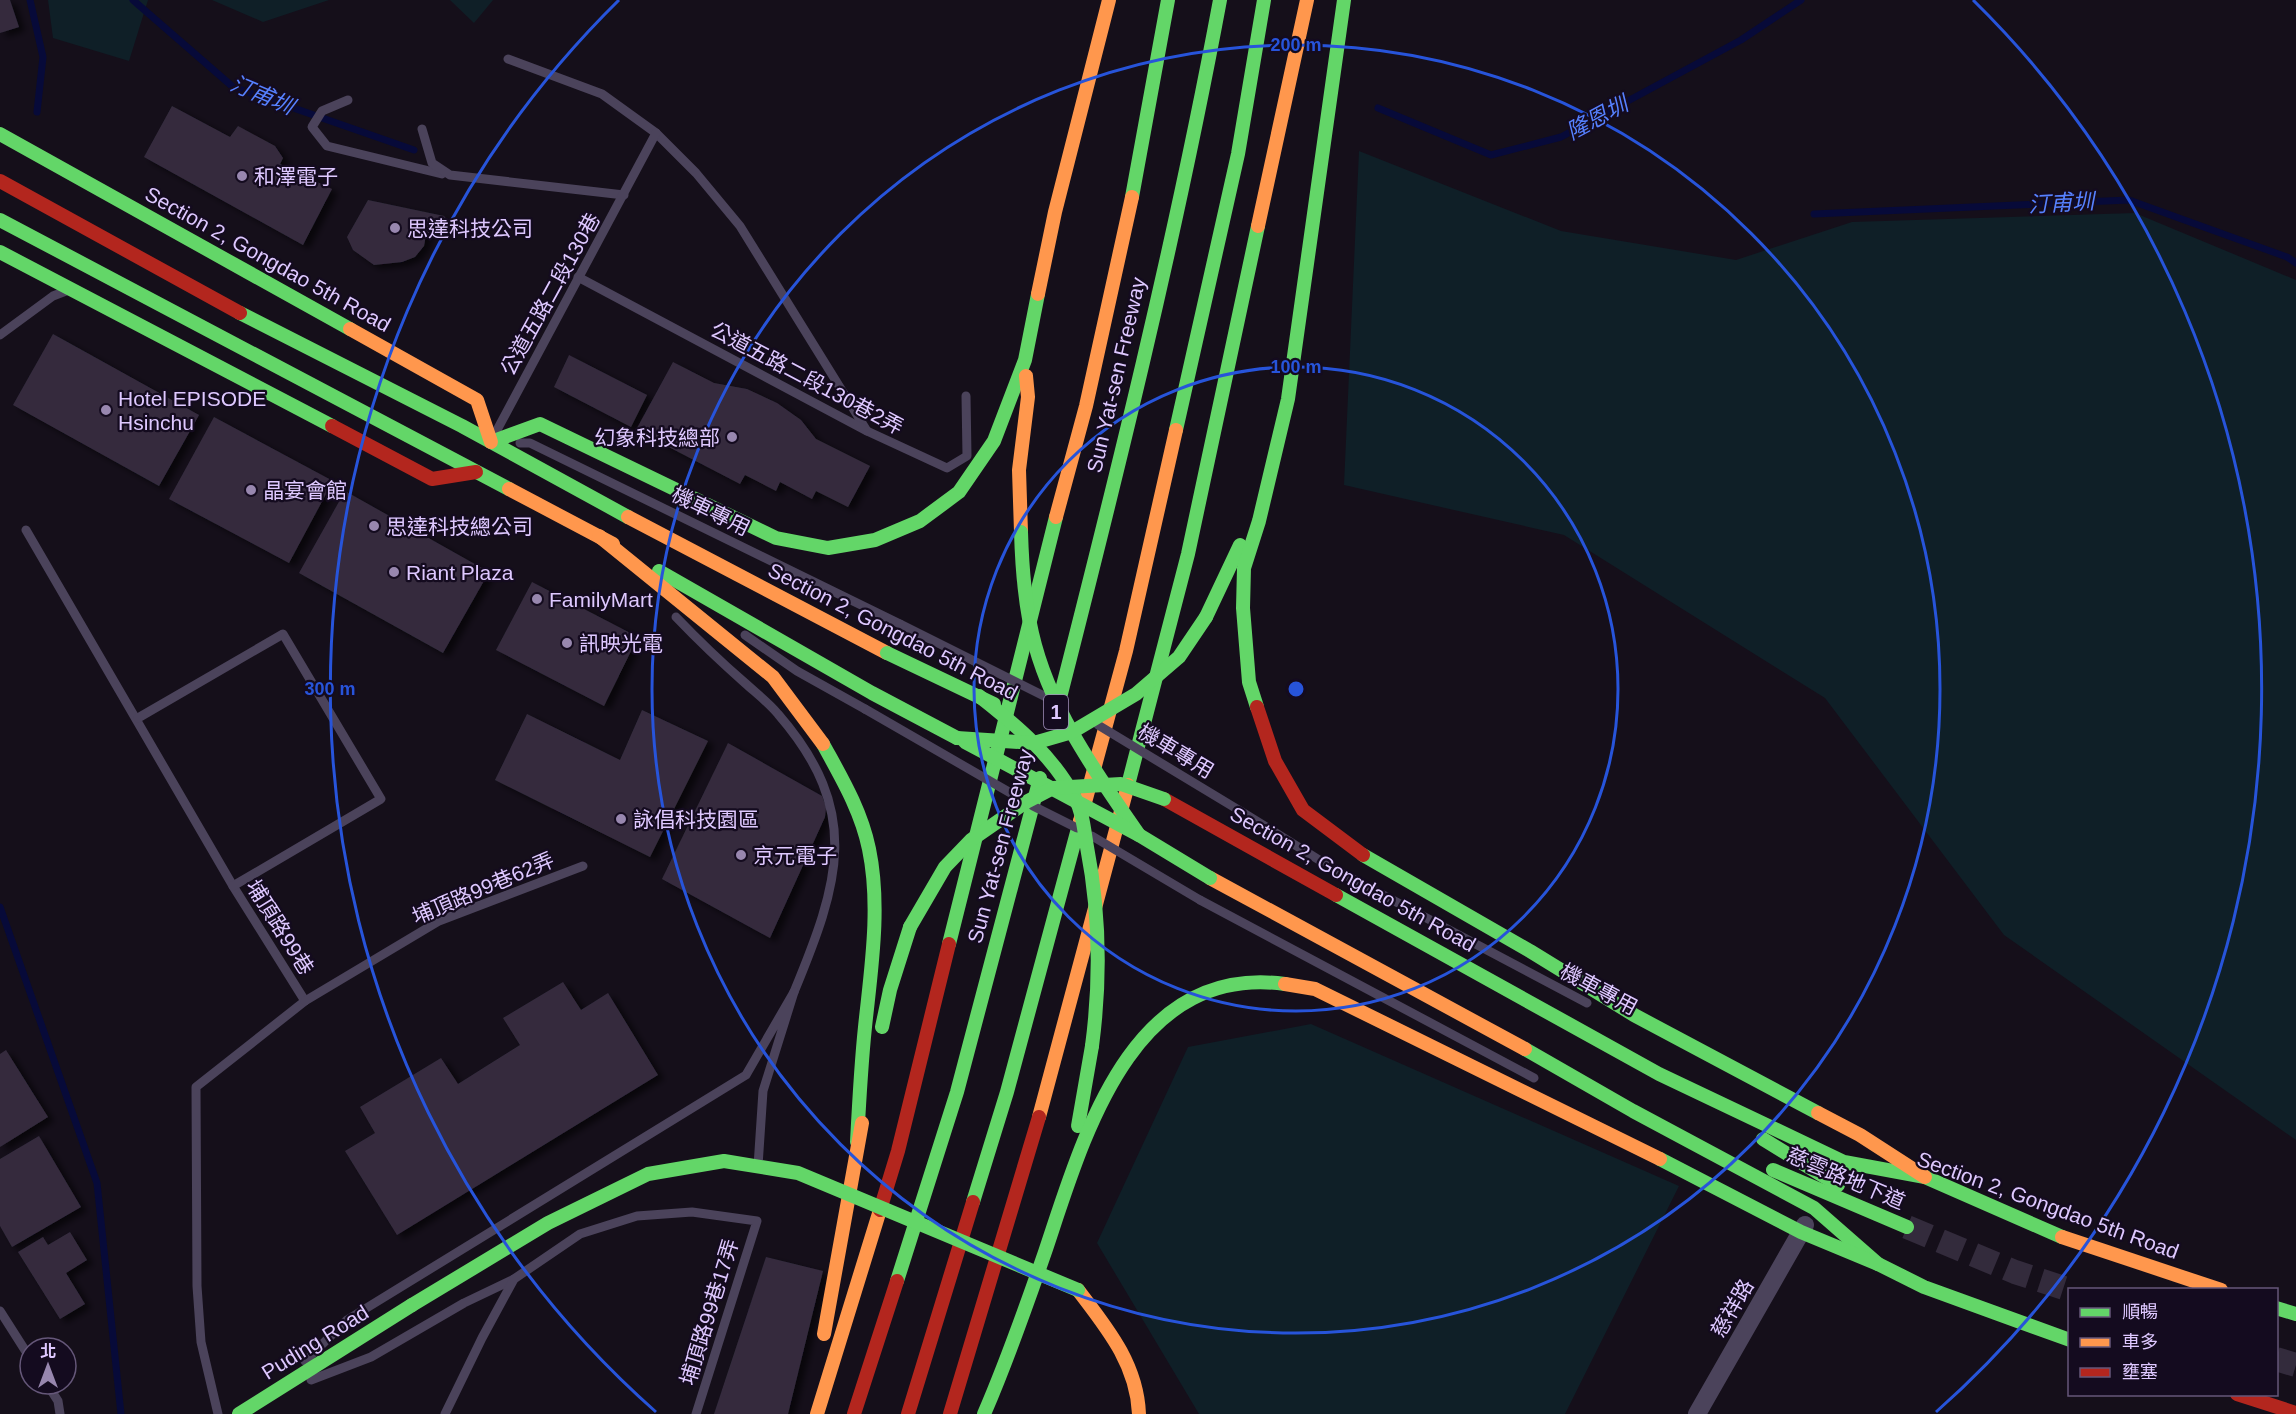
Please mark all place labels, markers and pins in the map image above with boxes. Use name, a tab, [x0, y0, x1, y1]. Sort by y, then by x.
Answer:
place label: 和澤電子	[254, 165, 338, 188]
marker: 和澤電子	[235, 169, 249, 183]
place label: 思達科技公司	[407, 217, 533, 240]
marker: 思達科技公司	[388, 221, 402, 235]
place label: Hotel EPISODE Hsinchu	[118, 387, 266, 434]
marker: Hotel EPISODE Hsinchu	[99, 403, 113, 417]
place label: 幻象科技總部	[594, 426, 720, 449]
marker: 幻象科技總部	[725, 430, 739, 444]
place label: 晶宴會館	[263, 479, 347, 502]
marker: 晶宴會館	[244, 483, 258, 497]
place label: 思達科技總公司	[386, 515, 533, 538]
marker: 思達科技總公司	[367, 519, 381, 533]
place label: Riant Plaza	[406, 561, 514, 584]
marker: Riant Plaza	[387, 565, 401, 579]
place label: FamilyMart	[549, 588, 653, 611]
marker: FamilyMart	[530, 592, 544, 606]
place label: 訊映光電	[579, 632, 663, 655]
marker: 訊映光電	[560, 636, 574, 650]
centre of rings	[1286, 679, 1306, 699]
place label: 詠倡科技園區	[633, 808, 759, 831]
marker: 詠倡科技園區	[614, 812, 628, 826]
place label: 京元電子	[753, 844, 837, 867]
marker: 京元電子	[734, 848, 748, 862]

